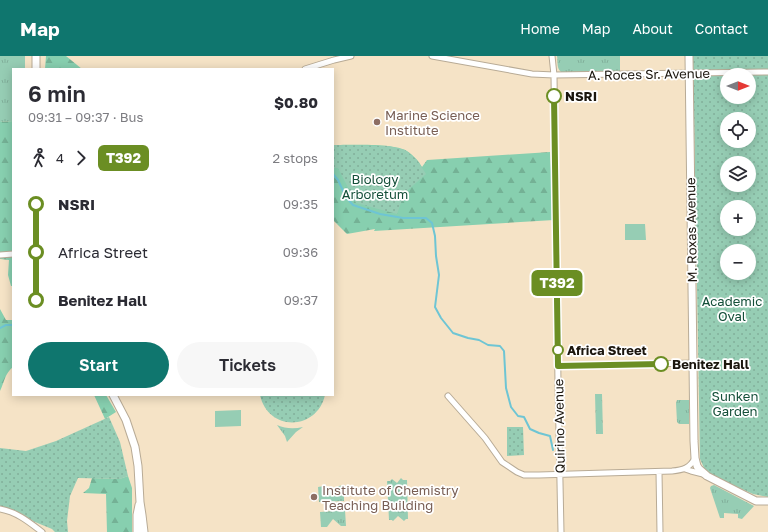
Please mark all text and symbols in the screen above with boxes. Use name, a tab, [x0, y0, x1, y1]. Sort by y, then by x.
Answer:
text: Map	[20, 17, 60, 40]
text: Home	[520, 20, 560, 37]
text: Map	[582, 20, 610, 37]
text: About	[632, 20, 673, 37]
text: Contact	[695, 20, 748, 37]
street label: A. Roces Sr. Avenue	[588, 65, 710, 83]
north arrow	[720, 68, 756, 104]
map controls	[720, 68, 756, 280]
text: 6 min	[28, 80, 86, 107]
marker: NSRI	[546, 88, 562, 104]
place label: NSRI	[565, 88, 597, 104]
text: $0.80	[274, 93, 318, 111]
place label: Marine Science Institute	[385, 107, 480, 138]
text: 09:31 – 09:37 · Bus	[28, 109, 143, 125]
button: locate	[720, 112, 756, 148]
marker: Marine Science Institute	[372, 117, 382, 127]
icon: walk	[28, 147, 50, 169]
icon: forward	[70, 147, 92, 169]
text: T392	[106, 149, 141, 166]
text: 4	[56, 150, 64, 166]
text: 2 stops	[272, 150, 318, 166]
button: layers	[720, 156, 756, 192]
park label: Biology Arboretum	[342, 171, 408, 202]
street label: M. Roxas Avenue	[682, 177, 700, 283]
text: NSRI	[58, 195, 95, 213]
text: 09:35	[283, 196, 318, 212]
button: +	[720, 200, 756, 236]
text: Africa Street	[58, 243, 148, 261]
text: 09:36	[283, 244, 318, 260]
button: −	[720, 244, 756, 280]
line badge: T392	[529, 270, 585, 296]
text: T392	[539, 274, 575, 291]
text: Benitez Hall	[58, 291, 147, 309]
text: 09:37	[284, 292, 318, 308]
park label: Academic Oval	[702, 293, 762, 324]
button: Start	[28, 342, 169, 388]
button: Tickets	[177, 342, 318, 388]
place label: Africa Street	[567, 342, 647, 358]
marker: Africa Street	[552, 344, 564, 356]
marker: Benitez Hall	[653, 356, 669, 372]
place label: Benitez Hall	[672, 356, 750, 372]
street label: Quirino Avenue	[550, 379, 568, 473]
park label: Sunken Garden	[712, 388, 758, 419]
place label: Institute of Chemistry Teaching Building	[322, 482, 459, 513]
marker: Institute of Chemistry Teaching Building	[309, 492, 319, 502]

